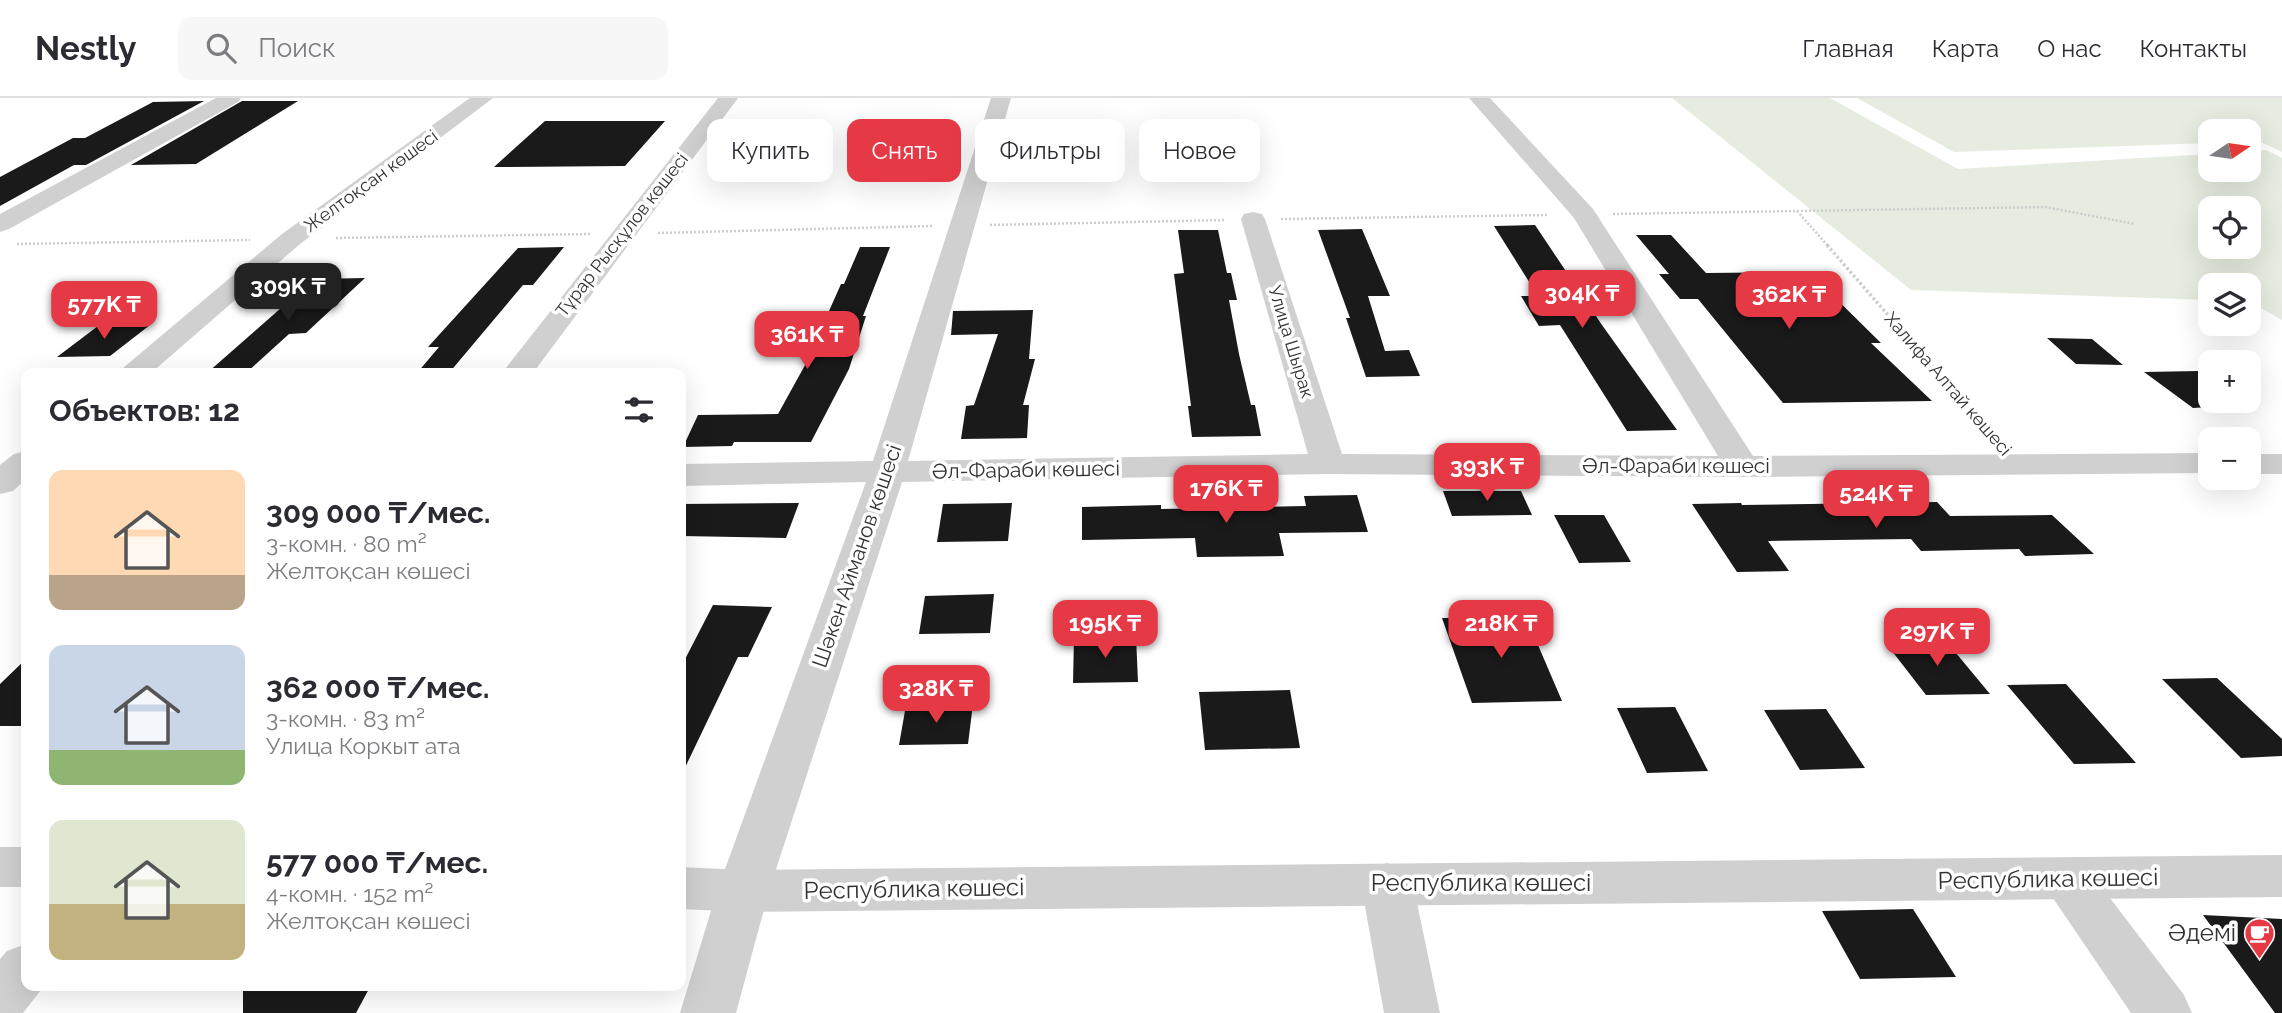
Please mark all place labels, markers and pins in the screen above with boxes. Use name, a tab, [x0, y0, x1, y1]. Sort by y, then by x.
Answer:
pin: 309K ₸	[231, 264, 345, 323]
pin: 304K ₸	[1525, 271, 1639, 330]
pin: 362K ₸	[1732, 272, 1846, 331]
pin: 577K ₸	[47, 282, 161, 341]
pin: 361K ₸	[750, 312, 864, 371]
pin: 393K ₸	[1430, 444, 1544, 503]
pin: 176K ₸	[1169, 466, 1283, 525]
pin: 524K ₸	[1819, 470, 1933, 530]
pin: 195K ₸	[1048, 601, 1162, 660]
pin: 218K ₸	[1444, 601, 1558, 660]
pin: 297K ₸	[1880, 608, 1994, 668]
pin: 328K ₸	[879, 666, 993, 725]
cafe icon: Әдемі	[2242, 916, 2276, 960]
place label: Әдемі	[2168, 918, 2236, 947]

